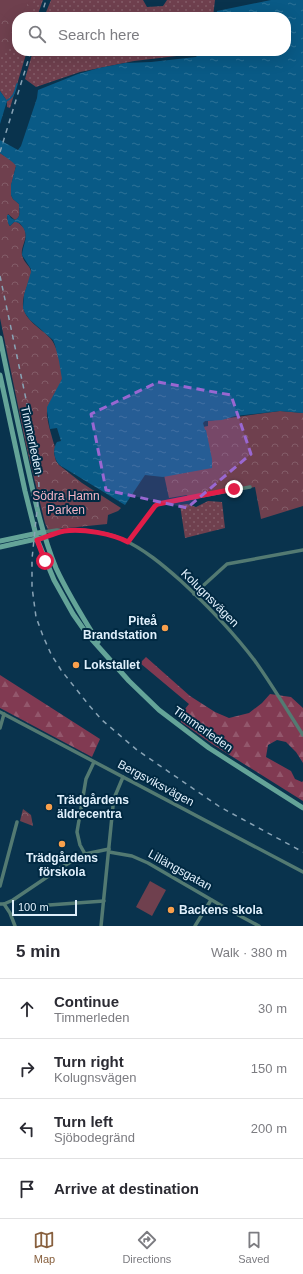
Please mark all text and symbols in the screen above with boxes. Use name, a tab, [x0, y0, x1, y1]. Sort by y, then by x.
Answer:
search box	[12, 12, 291, 56]
icon: search	[26, 23, 48, 45]
text: Search here	[58, 26, 140, 43]
street label: Timmerleden	[18, 405, 46, 475]
route end	[225, 480, 243, 498]
park label: Södra Hamn Parken	[32, 489, 100, 517]
route start	[36, 552, 54, 570]
street label: Kolugnsvägen	[178, 566, 242, 630]
place label: Piteå Brandstation	[83, 614, 157, 642]
marker: Piteå Brandstation	[160, 623, 170, 633]
place label: Lokstallet	[84, 658, 140, 672]
marker: Lokstallet	[71, 660, 81, 670]
street label: Timmerleden	[170, 703, 236, 755]
street label: Bergsviksvägen	[115, 757, 197, 809]
place label: Trädgårdens äldrecentra	[57, 793, 129, 821]
marker: Trädgårdens äldrecentra	[44, 802, 54, 812]
marker: Trädgårdens förskola	[57, 839, 67, 849]
street label: Lillängsgatan	[146, 847, 214, 893]
place label: Trädgårdens förskola	[26, 851, 98, 879]
scale bar	[12, 898, 77, 917]
text: 100 m	[18, 901, 49, 913]
place label: Backens skola	[179, 903, 263, 917]
marker: Backens skola	[166, 905, 176, 915]
text: 5 min	[16, 942, 60, 961]
text: Walk · 380 m	[211, 945, 287, 960]
text: Continue	[54, 993, 119, 1010]
icon: ahead	[16, 998, 38, 1020]
text: 30 m	[258, 1001, 287, 1016]
text: Timmerleden	[54, 1010, 129, 1025]
text: Turn right	[54, 1053, 124, 1070]
icon: right	[16, 1058, 38, 1080]
text: 150 m	[251, 1061, 287, 1076]
text: Kolugnsvägen	[54, 1070, 136, 1085]
text: Turn left	[54, 1113, 113, 1130]
icon: left	[16, 1118, 38, 1140]
text: 200 m	[251, 1121, 287, 1136]
text: Sjöbodegränd	[54, 1130, 135, 1145]
icon: arrive	[16, 1178, 38, 1200]
text: Arrive at destination	[54, 1180, 199, 1197]
tab: Map	[33, 1229, 55, 1265]
tab: Directions	[122, 1229, 171, 1265]
tab: Saved	[238, 1229, 269, 1265]

